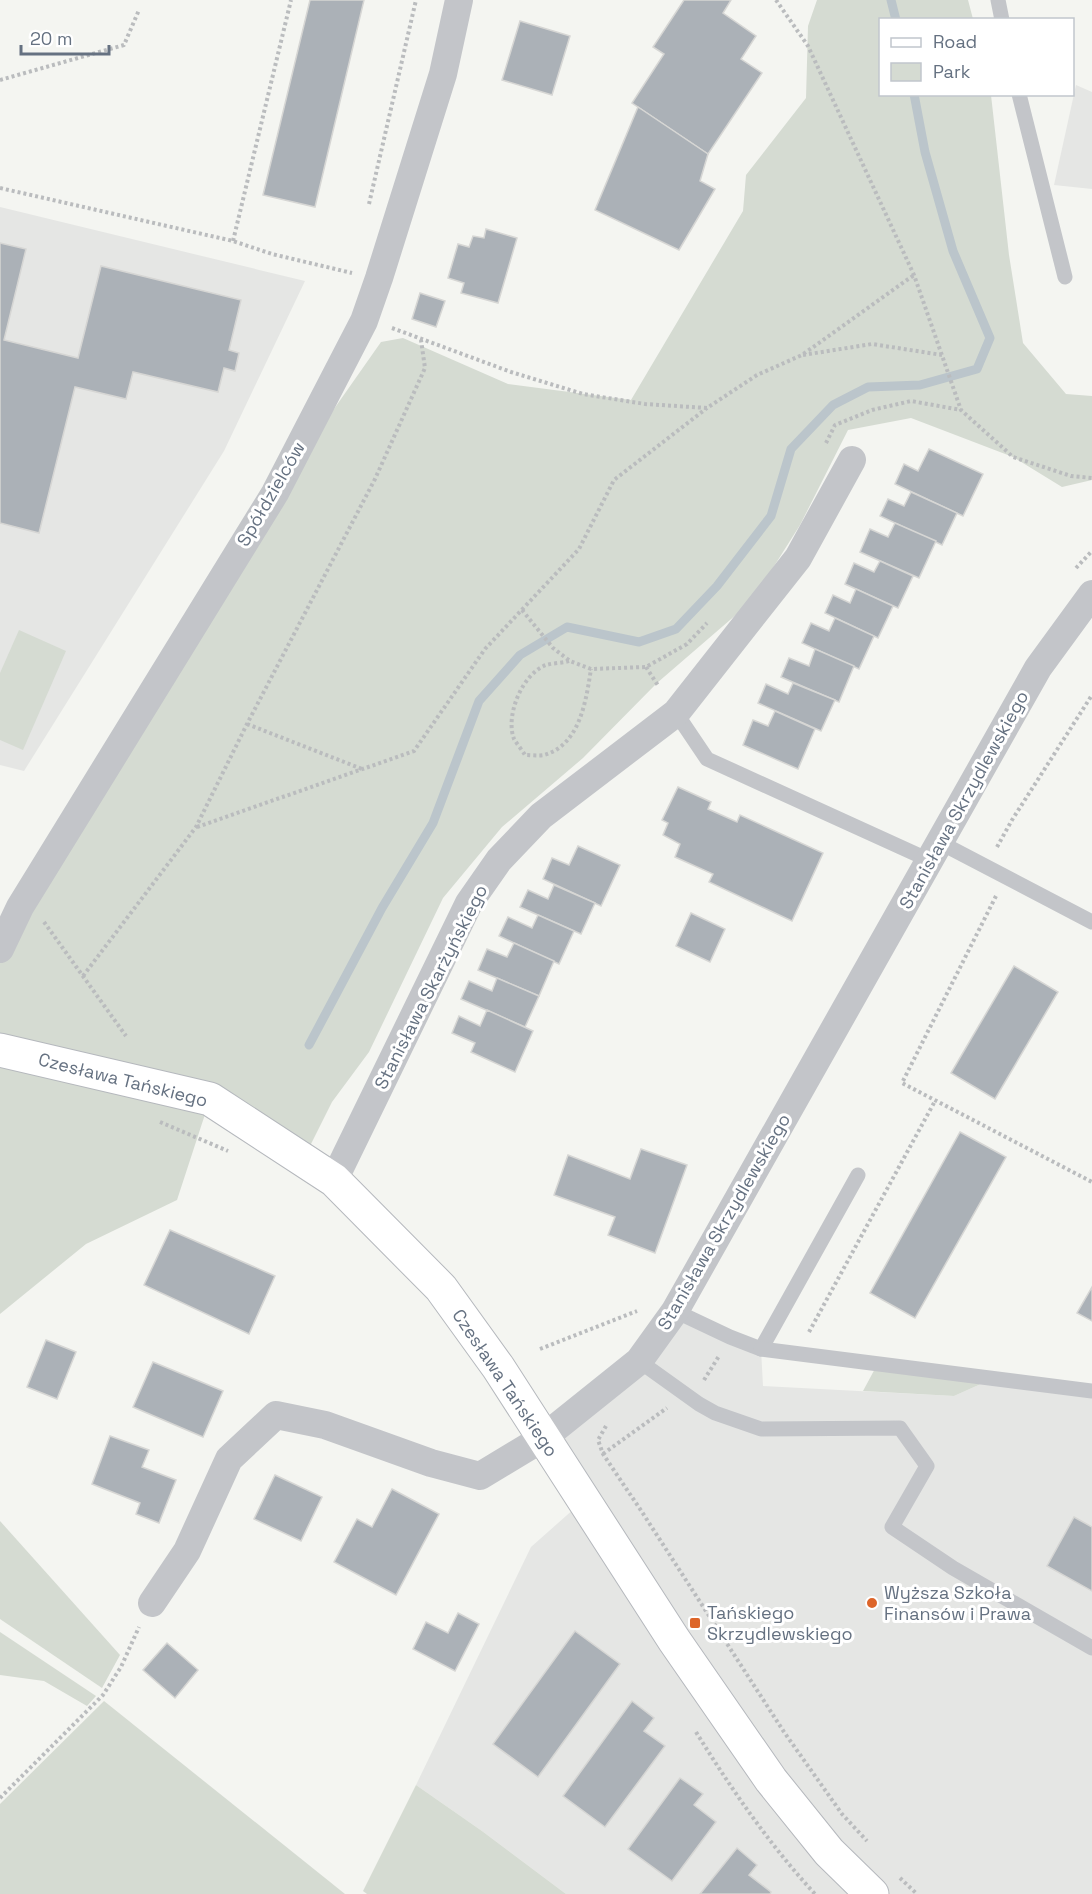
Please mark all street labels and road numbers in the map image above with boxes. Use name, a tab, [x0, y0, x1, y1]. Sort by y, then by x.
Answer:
street label: Spółdzielców	[231, 437, 310, 550]
street label: Stanisława Skrzydlewskiego	[894, 687, 1033, 913]
street label: Stanisława Skarżyńskiego	[369, 881, 492, 1093]
street label: Czesława Tańskiego	[36, 1047, 210, 1112]
street label: Stanisława Skrzydlewskiego	[652, 1109, 795, 1334]
street label: Czesława Tańskiego	[447, 1304, 563, 1461]

